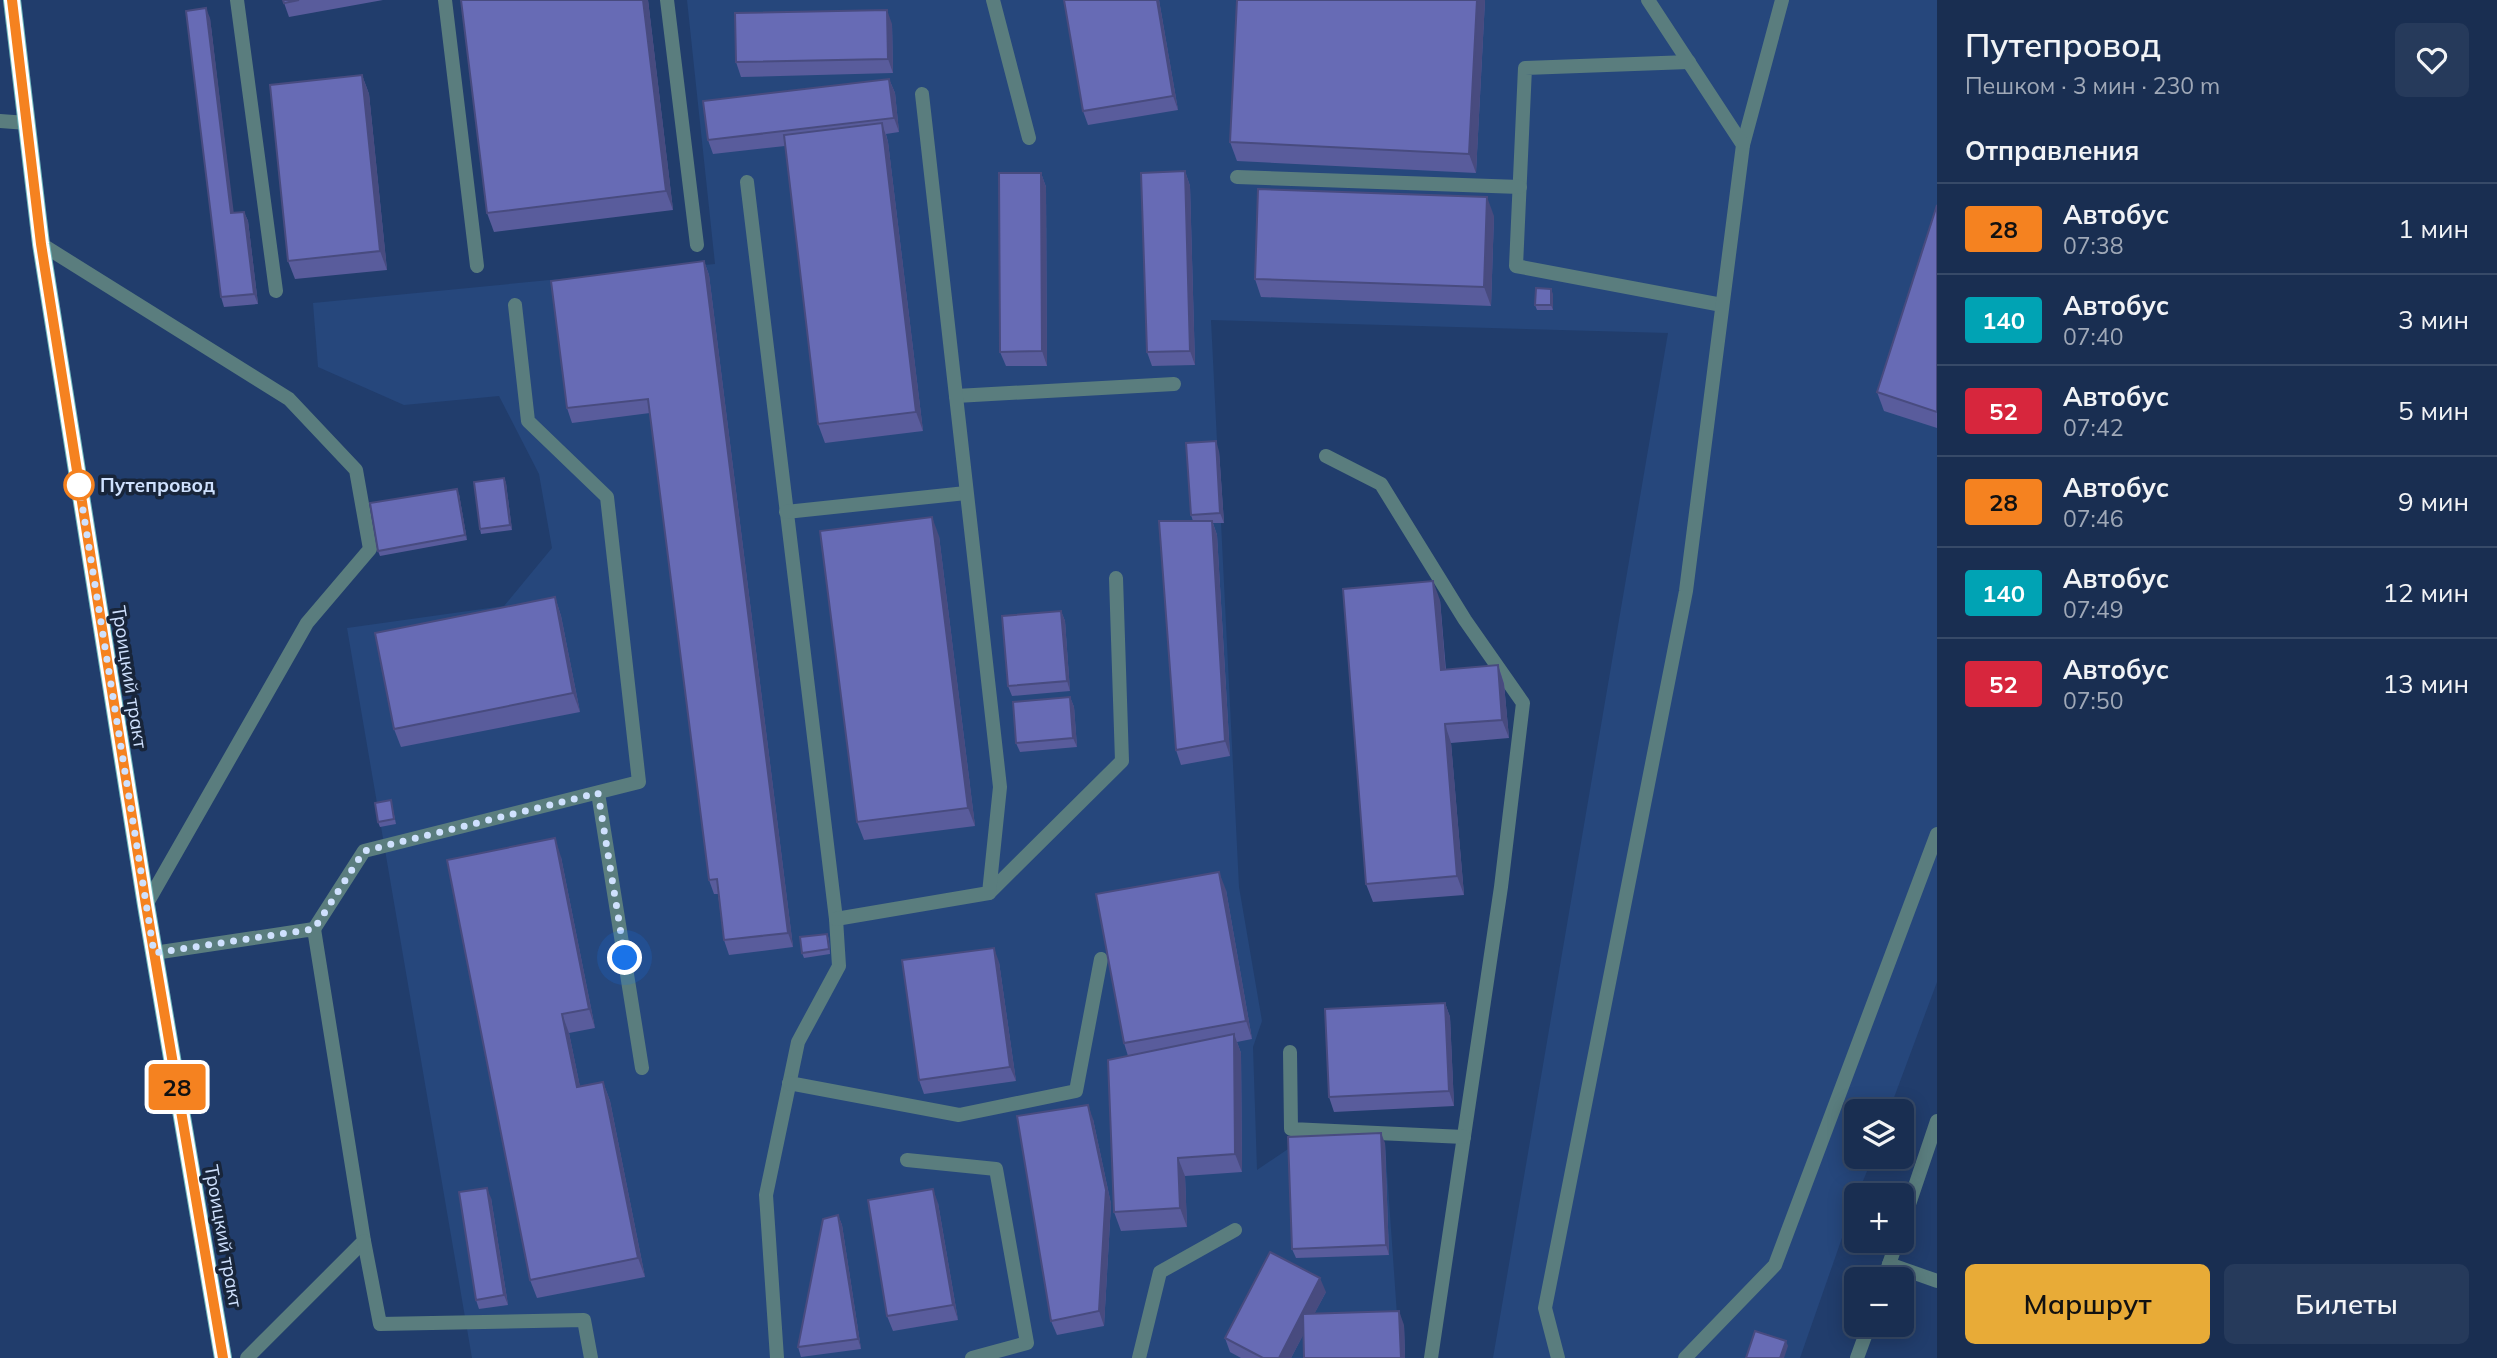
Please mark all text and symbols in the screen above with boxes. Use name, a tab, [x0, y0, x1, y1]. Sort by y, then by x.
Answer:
button: heart	[2395, 23, 2469, 97]
text: Путепровод	[1965, 24, 2161, 65]
text: Пешком · 3 мин · 230 m	[1965, 71, 2220, 100]
text: Отправления	[1965, 134, 2139, 167]
text: Автобус	[2063, 198, 2169, 231]
text: 1 мин	[2398, 212, 2469, 245]
text: 28	[1989, 214, 2018, 244]
text: 07:38	[2063, 231, 2123, 260]
text: Автобус	[2063, 289, 2169, 322]
text: 3 мин	[2398, 303, 2469, 336]
text: 140	[1982, 305, 2025, 335]
text: 07:40	[2063, 322, 2123, 351]
text: Автобус	[2063, 380, 2169, 413]
text: 5 мин	[2398, 394, 2469, 427]
text: 52	[1989, 396, 2018, 426]
text: 07:42	[2063, 413, 2123, 442]
marker: Путепровод	[64, 470, 94, 500]
text: Автобус	[2063, 471, 2169, 504]
place label: Путепровод	[100, 473, 215, 497]
text: 9 мин	[2398, 485, 2469, 518]
text: 28	[1989, 487, 2018, 517]
text: 07:46	[2063, 504, 2123, 533]
text: Автобус	[2063, 562, 2169, 595]
text: 12 мин	[2382, 576, 2469, 609]
text: 140	[1982, 578, 2025, 608]
text: 07:49	[2063, 595, 2123, 624]
street label: Троицкий тракт	[107, 604, 153, 750]
text: Автобус	[2063, 653, 2169, 686]
text: 13 мин	[2382, 667, 2469, 700]
text: 52	[1989, 669, 2018, 699]
text: 07:50	[2063, 686, 2123, 715]
your location	[607, 940, 642, 975]
line badge: 28	[146, 1064, 208, 1110]
text: 28	[163, 1072, 191, 1102]
map controls	[1844, 1099, 1914, 1337]
button: layers	[1844, 1099, 1914, 1169]
street label: Троицкий тракт	[200, 1163, 248, 1309]
button: +	[1844, 1183, 1914, 1253]
button: Маршрут	[1965, 1264, 2210, 1344]
button: Билеты	[2224, 1264, 2469, 1344]
button: −	[1844, 1267, 1914, 1337]

